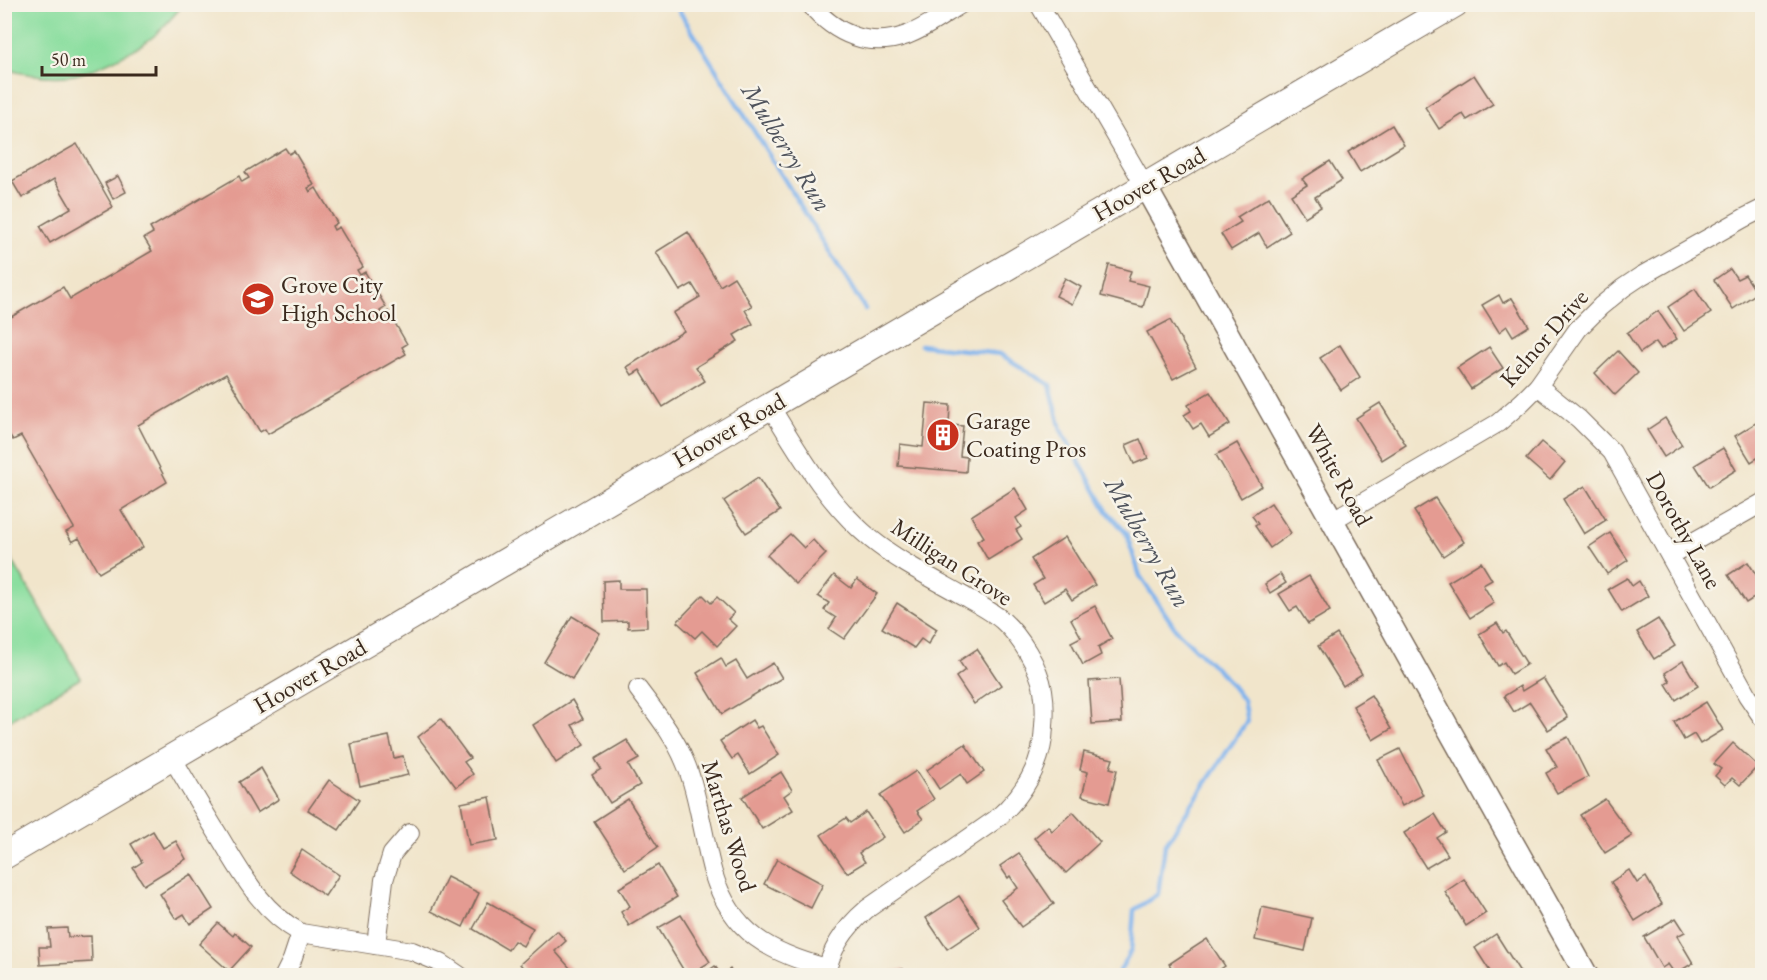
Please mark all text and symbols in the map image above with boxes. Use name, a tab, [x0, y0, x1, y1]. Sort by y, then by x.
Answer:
scale bar	[42, 39, 156, 77]
text: 50 m	[51, 48, 86, 71]
water label: Mulberry Run	[733, 74, 840, 218]
street label: Hoover Road	[1087, 138, 1211, 228]
place label: Grove City High School	[281, 269, 397, 328]
school or university icon: Grove City High School	[240, 281, 276, 317]
street label: Kelnor Drive	[1493, 282, 1595, 393]
street label: Hoover Road	[667, 384, 791, 474]
place label: Garage Coating Pros	[966, 405, 1086, 464]
building icon: Garage Coating Pros	[925, 417, 961, 453]
street label: White Road	[1299, 418, 1381, 532]
street label: Dorothy Lane	[1639, 466, 1729, 594]
water label: Mulberry Run	[1096, 469, 1199, 614]
street label: Milligan Grove	[886, 511, 1019, 612]
street label: Hoover Road	[248, 630, 372, 720]
street label: Marthas Wood	[695, 756, 764, 896]

